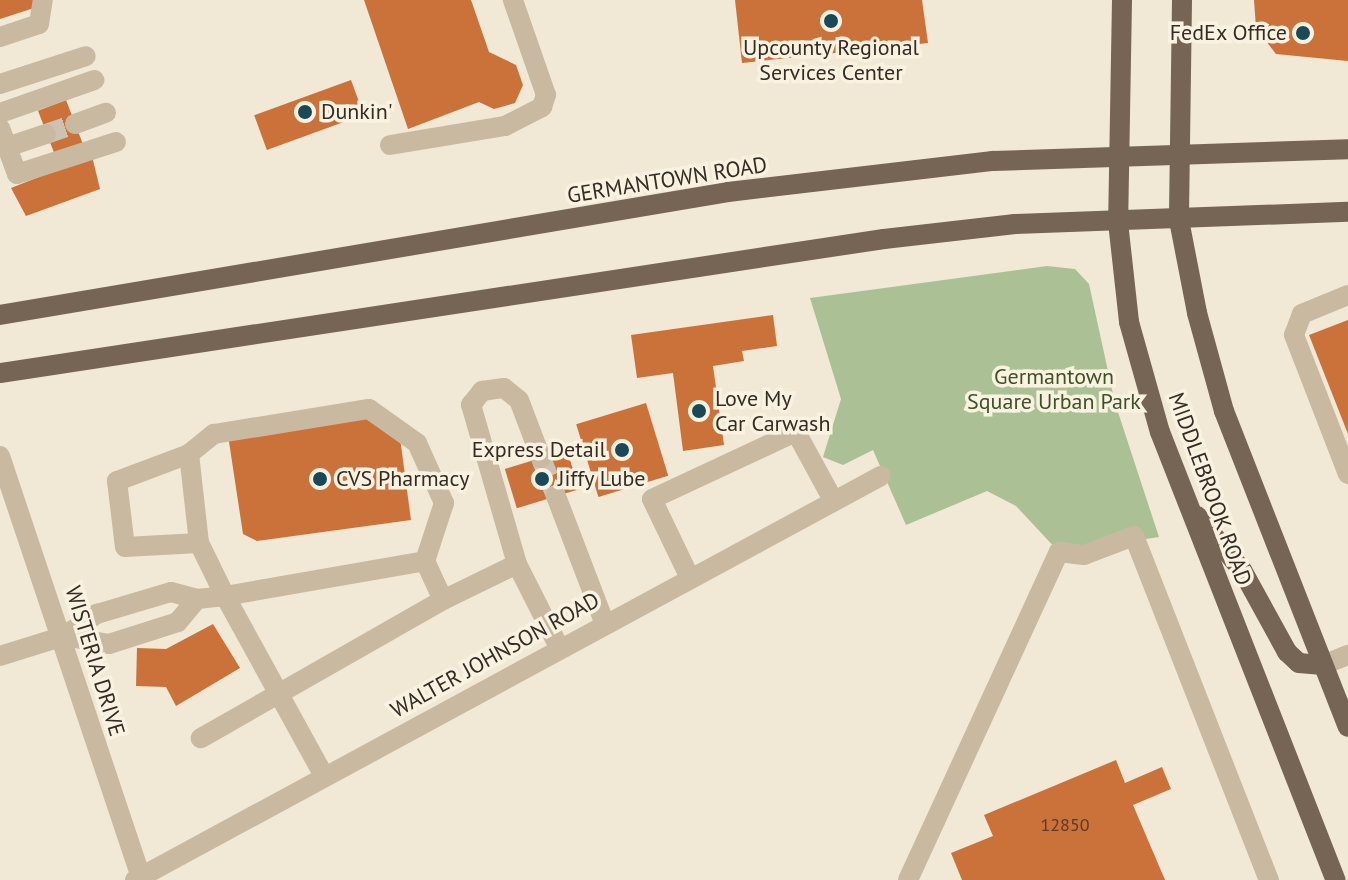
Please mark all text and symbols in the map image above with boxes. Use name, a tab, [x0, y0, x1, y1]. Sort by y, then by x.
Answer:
marker: Upcounty Regional Services Center	[822, 12, 840, 30]
place label: FedEx Office	[1169, 20, 1287, 46]
marker: FedEx Office	[1294, 24, 1312, 42]
place label: Upcounty Regional Services Center	[743, 34, 919, 86]
place label: Dunkin'	[321, 99, 393, 125]
marker: Dunkin'	[296, 103, 314, 121]
street label: GERMANTOWN ROAD	[565, 151, 769, 209]
park label: Germantown Square Urban Park	[967, 363, 1141, 414]
place label: Love My Car Carwash	[715, 385, 830, 436]
street label: MIDDLEBROOK ROAD	[1163, 389, 1257, 589]
marker: Love My Car Carwash	[690, 402, 708, 420]
place label: Express Detail	[472, 437, 606, 463]
marker: Express Detail	[613, 441, 631, 459]
place label: CVS Pharmacy	[336, 466, 469, 492]
place label: Jiffy Lube	[558, 466, 646, 492]
marker: CVS Pharmacy	[311, 470, 329, 488]
marker: Jiffy Lube	[533, 470, 551, 488]
street label: WISTERIA DRIVE	[59, 582, 131, 740]
street label: WALTER JOHNSON ROAD	[386, 587, 604, 723]
house number: 12850	[1040, 814, 1090, 836]

